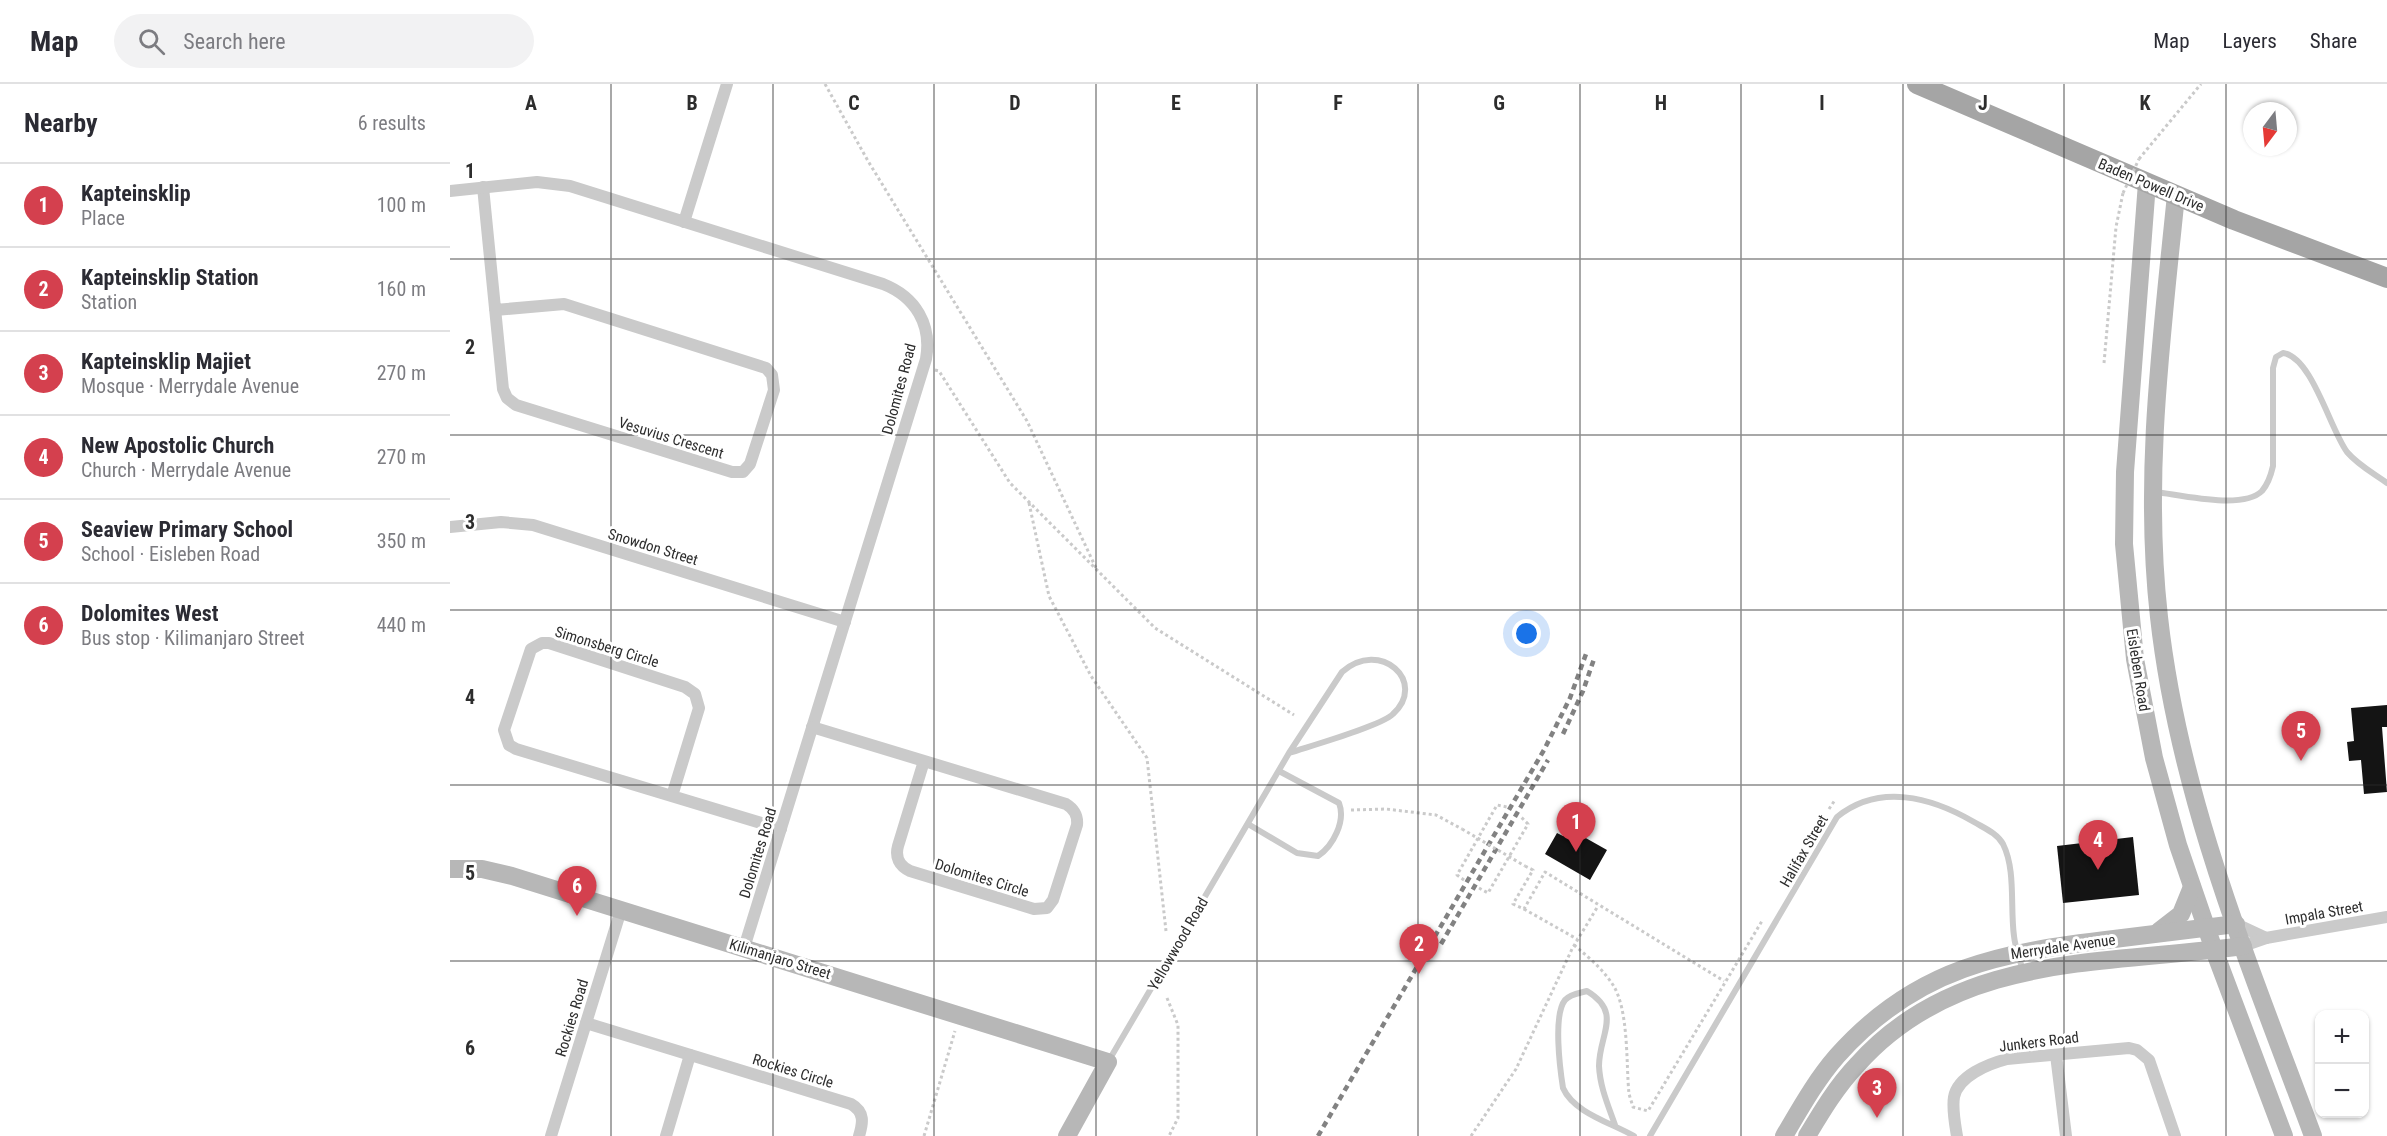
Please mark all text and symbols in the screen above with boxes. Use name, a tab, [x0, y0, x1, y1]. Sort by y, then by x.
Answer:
search box	[114, 14, 534, 68]
text: Map	[30, 25, 78, 58]
icon: search	[135, 25, 168, 58]
text: Search here	[183, 29, 286, 54]
text: Map	[2153, 29, 2190, 53]
text: Layers	[2223, 29, 2277, 53]
text: Share	[2310, 29, 2357, 53]
text: A	[525, 91, 537, 115]
text: B	[686, 91, 698, 115]
text: C	[848, 91, 860, 115]
text: D	[1009, 91, 1021, 115]
text: E	[1171, 91, 1181, 115]
text: F	[1333, 91, 1343, 115]
text: G	[1493, 91, 1505, 115]
text: H	[1655, 91, 1667, 115]
text: I	[1819, 91, 1825, 115]
text: J	[1978, 91, 1988, 115]
text: K	[2139, 91, 2151, 115]
north arrow	[2243, 102, 2297, 156]
text: Nearby	[24, 108, 98, 138]
text: 6 results	[358, 111, 426, 135]
street label: Baden Powell Drive	[2095, 155, 2207, 215]
text: 1	[465, 159, 475, 183]
text: Kapteinsklip	[81, 181, 191, 206]
text: 1	[38, 193, 49, 217]
text: 100 m	[377, 193, 426, 217]
text: Place	[81, 206, 125, 230]
text: Kapteinsklip Station	[81, 265, 259, 290]
text: 2	[38, 277, 49, 301]
text: 160 m	[377, 277, 426, 301]
text: Station	[81, 290, 137, 314]
text: 2	[465, 335, 475, 359]
street label: Dolomites Road	[878, 341, 920, 437]
text: Kapteinsklip Majiet	[81, 349, 251, 374]
text: 3	[38, 361, 49, 385]
text: 270 m	[377, 361, 426, 385]
text: Mosque · Merrydale Avenue	[81, 374, 299, 398]
street label: Vesuvius Crescent	[616, 413, 726, 463]
text: New Apostolic Church	[81, 433, 274, 458]
text: 4	[38, 445, 49, 469]
text: 270 m	[377, 445, 426, 469]
text: Church · Merrydale Avenue	[81, 458, 291, 482]
text: 3	[465, 510, 475, 534]
text: Seaview Primary School	[81, 517, 293, 542]
street label: Snowdon Street	[606, 525, 700, 569]
text: 5	[38, 529, 49, 553]
text: 350 m	[377, 529, 426, 553]
text: School · Eisleben Road	[81, 542, 260, 566]
text: Dolomites West	[81, 601, 218, 626]
text: 6	[38, 613, 49, 637]
text: 440 m	[377, 613, 426, 637]
your location	[1512, 619, 1541, 648]
street label: Simonsberg Circle	[553, 623, 661, 671]
text: Bus stop · Kilimanjaro Street	[81, 626, 305, 650]
street label: Eisleben Road	[2123, 627, 2153, 713]
text: 4	[465, 685, 475, 709]
pin: 5	[2282, 712, 2320, 761]
pin: 1	[1556, 802, 1596, 852]
street label: Dolomites Road	[736, 806, 780, 900]
street label: Halifax Street	[1776, 812, 1832, 890]
pin: 4	[2078, 820, 2118, 870]
street label: Dolomites Circle	[933, 855, 1031, 901]
text: 5	[465, 861, 475, 885]
pin: 6	[558, 866, 596, 916]
street label: Yellowwood Road	[1144, 894, 1212, 994]
street label: Impala Street	[2284, 897, 2364, 929]
pin: 2	[1400, 924, 1438, 974]
street label: Merrydale Avenue	[2010, 931, 2116, 963]
street label: Kilimanjaro Street	[727, 935, 833, 983]
street label: Rockies Road	[552, 977, 592, 1059]
map controls	[2315, 1010, 2369, 1118]
button: +	[2315, 1010, 2369, 1064]
street label: Junkers Road	[1998, 1028, 2080, 1056]
text: 6	[465, 1036, 475, 1060]
street label: Rockies Circle	[750, 1050, 836, 1092]
button: −	[2315, 1064, 2369, 1118]
pin: 3	[1858, 1068, 1896, 1118]

